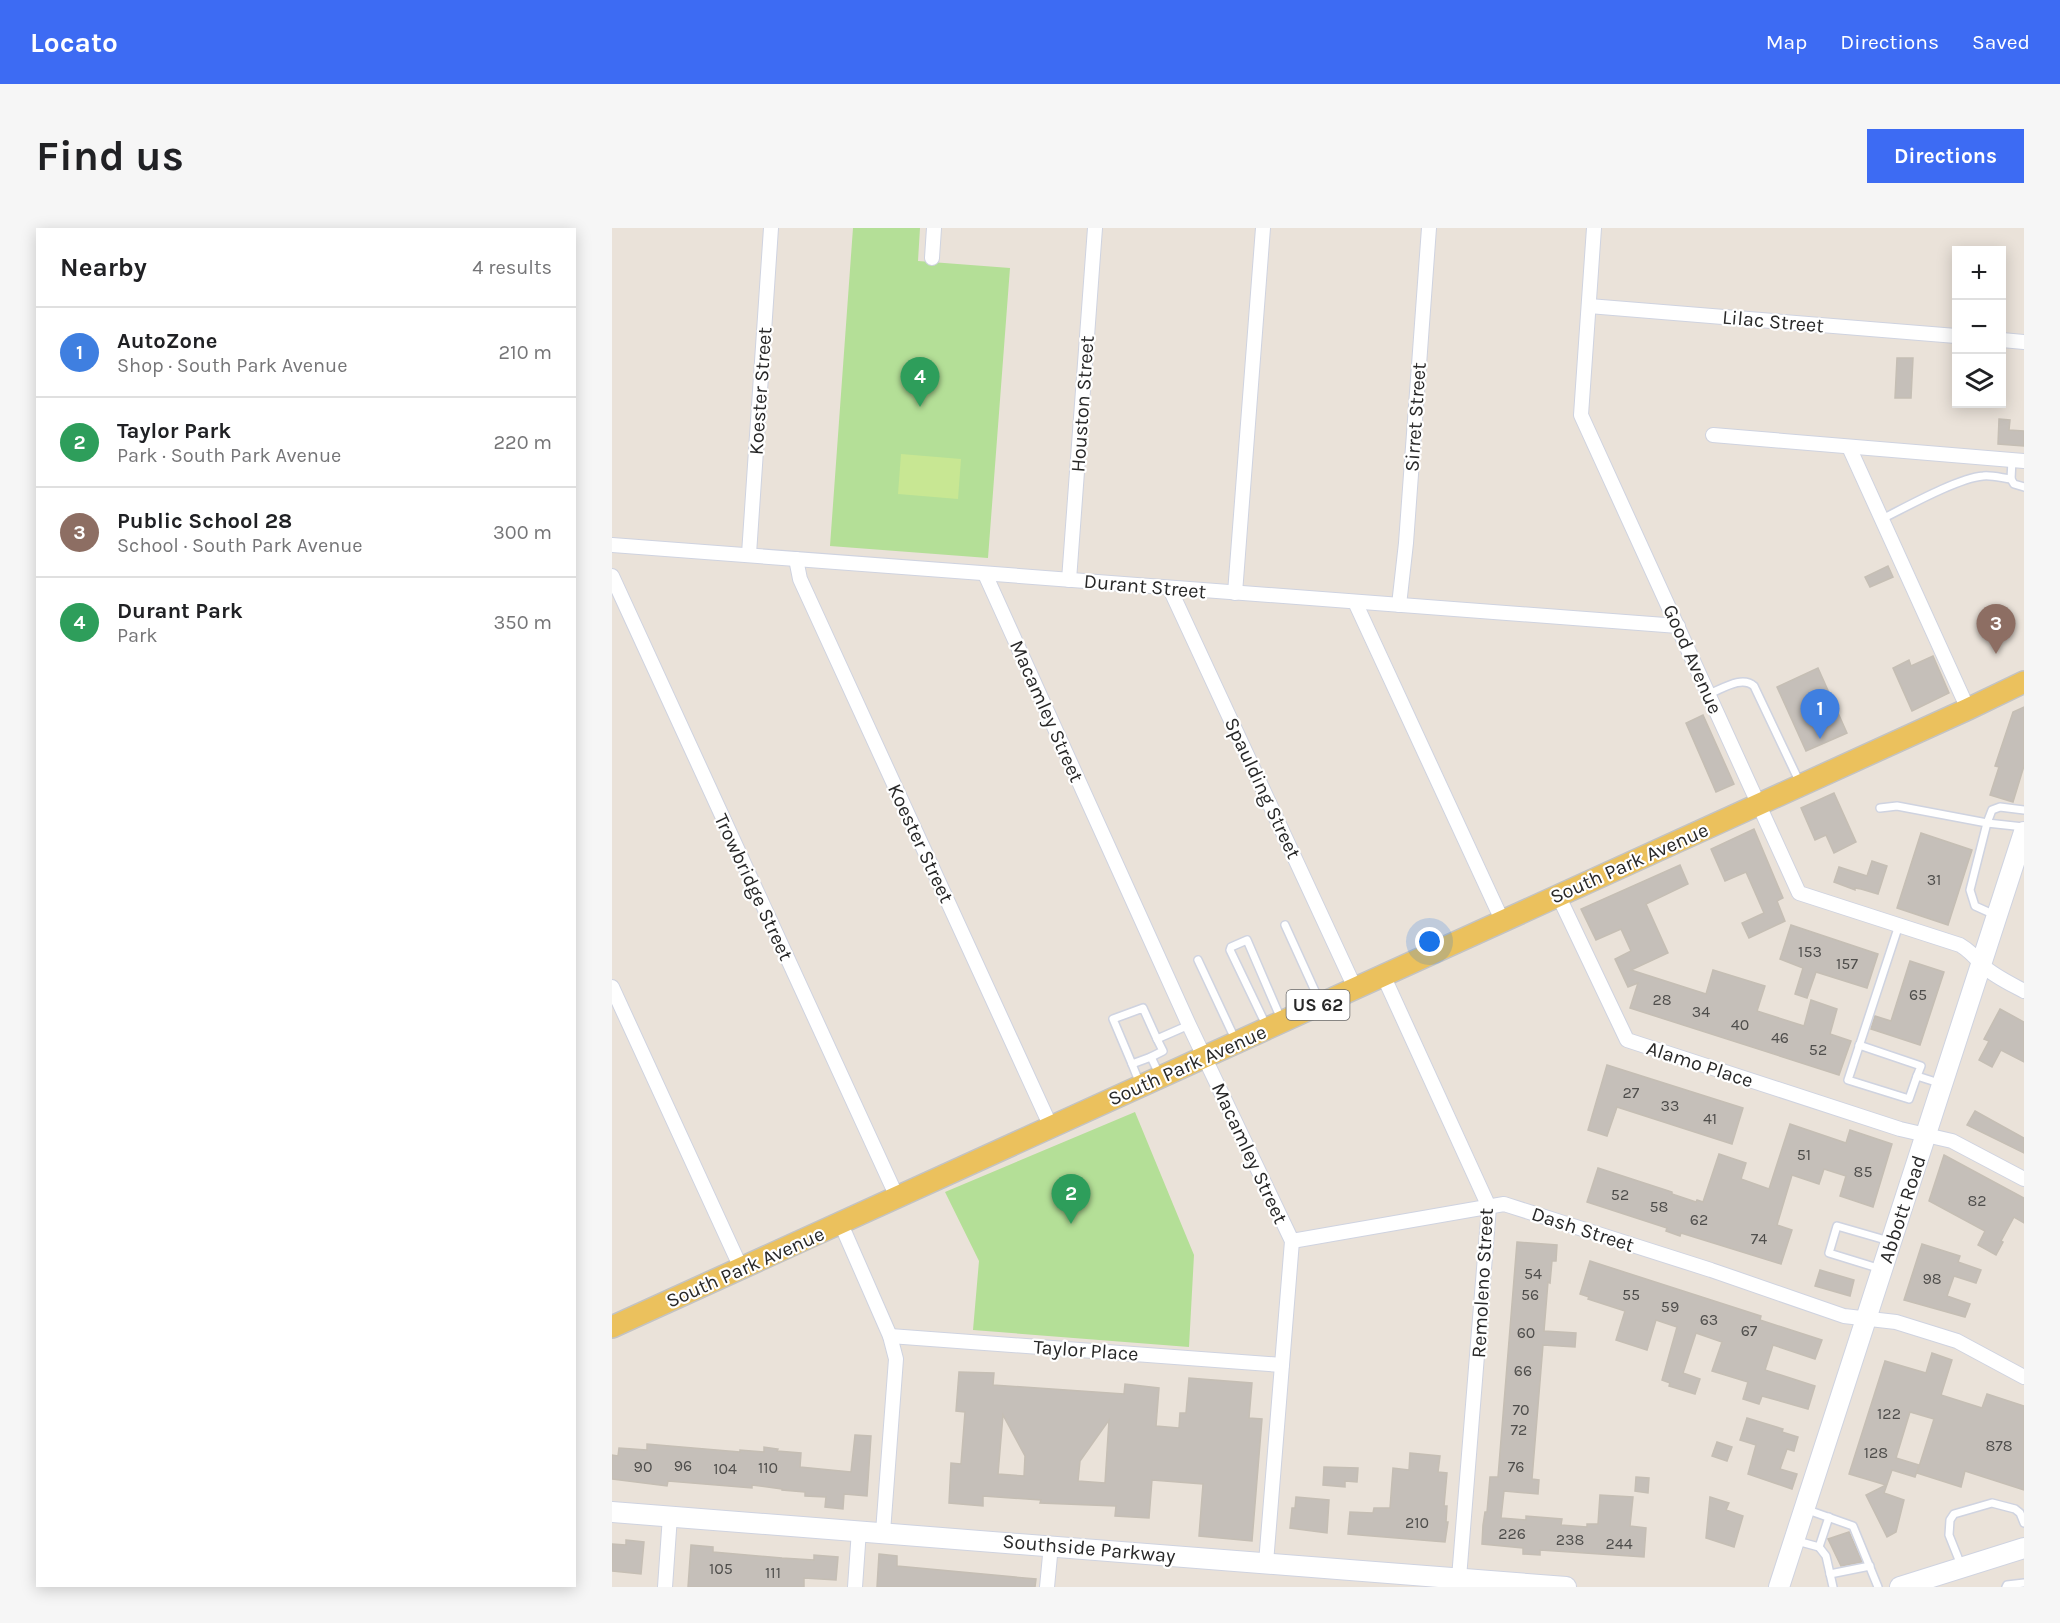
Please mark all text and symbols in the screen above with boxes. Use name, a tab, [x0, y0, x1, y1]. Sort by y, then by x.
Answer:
text: Locato	[30, 26, 118, 59]
text: Map	[1766, 30, 1807, 54]
text: Directions	[1840, 30, 1939, 54]
text: Saved	[1972, 30, 2030, 54]
button: Directions	[1867, 129, 2024, 183]
text: Find us	[36, 131, 184, 181]
map controls	[1952, 246, 2006, 408]
button: +	[1952, 246, 2006, 300]
text: Nearby	[60, 252, 147, 283]
text: 4 results	[472, 256, 552, 279]
button: −	[1952, 300, 2006, 354]
street label: Lilac Street	[1721, 306, 1825, 337]
street label: Koester Street	[745, 326, 776, 456]
text: AutoZone	[117, 328, 217, 354]
street label: Houston Street	[1066, 334, 1099, 473]
text: 1	[76, 341, 83, 364]
text: 210 m	[498, 341, 552, 364]
text: Shop · South Park Avenue	[117, 354, 347, 377]
button: layers	[1952, 354, 2006, 408]
pin: 4	[900, 358, 940, 407]
street label: Sirret Street	[1400, 361, 1431, 473]
text: Taylor Park	[117, 418, 231, 444]
text: 2	[73, 431, 86, 454]
text: 220 m	[493, 431, 552, 454]
text: Park · South Park Avenue	[117, 444, 341, 467]
text: Public School 28	[117, 508, 292, 534]
text: 3	[73, 521, 86, 544]
text: 300 m	[493, 521, 552, 544]
text: School · South Park Avenue	[117, 534, 363, 557]
street label: Durant Street	[1083, 570, 1208, 603]
text: Durant Park	[117, 598, 243, 624]
street label: Good Avenue	[1658, 601, 1727, 717]
pin: 3	[1976, 604, 2016, 654]
text: 4	[74, 611, 85, 634]
text: 350 m	[494, 611, 552, 634]
text: Park	[117, 624, 158, 647]
street label: Macamley Street	[1005, 637, 1088, 786]
pin: 1	[1800, 690, 1840, 739]
street label: Spaulding Street	[1220, 714, 1306, 863]
street label: Koester Street	[883, 780, 958, 907]
street label: Trowbridge Street	[709, 810, 798, 965]
street label: South Park Avenue	[1547, 818, 1712, 909]
house number: 31	[1927, 870, 1941, 889]
your location	[1415, 927, 1444, 956]
house number: 153	[1798, 942, 1822, 961]
house number: 157	[1836, 954, 1858, 973]
house number: 65	[1909, 985, 1927, 1004]
road number: US 62	[1286, 990, 1350, 1020]
house number: 28	[1652, 990, 1672, 1009]
house number: 34	[1692, 1002, 1710, 1021]
house number: 40	[1731, 1015, 1749, 1034]
street label: South Park Avenue	[1105, 1020, 1270, 1111]
house number: 46	[1771, 1028, 1789, 1047]
street label: Alamo Place	[1644, 1036, 1756, 1093]
house number: 52	[1809, 1040, 1827, 1059]
street label: Macamley Street	[1207, 1079, 1292, 1228]
house number: 27	[1623, 1083, 1640, 1102]
house number: 33	[1661, 1096, 1679, 1115]
house number: 41	[1703, 1109, 1717, 1128]
house number: 51	[1797, 1145, 1811, 1164]
street label: Abbott Road	[1874, 1152, 1931, 1266]
house number: 85	[1854, 1162, 1872, 1181]
pin: 2	[1052, 1174, 1090, 1224]
house number: 52	[1611, 1185, 1629, 1204]
house number: 82	[1967, 1191, 1987, 1210]
house number: 58	[1650, 1197, 1668, 1216]
street label: Dash Street	[1529, 1202, 1637, 1257]
street label: Remoleno Street	[1467, 1207, 1498, 1359]
house number: 62	[1690, 1210, 1708, 1229]
street label: South Park Avenue	[663, 1222, 828, 1313]
house number: 74	[1751, 1229, 1767, 1248]
house number: 54	[1524, 1264, 1542, 1283]
house number: 98	[1922, 1269, 1942, 1288]
house number: 56	[1521, 1285, 1539, 1304]
house number: 55	[1622, 1285, 1640, 1304]
house number: 59	[1661, 1297, 1679, 1316]
house number: 63	[1700, 1310, 1718, 1329]
house number: 67	[1741, 1321, 1758, 1340]
house number: 60	[1517, 1323, 1535, 1342]
street label: Taylor Place	[1033, 1335, 1139, 1366]
house number: 66	[1514, 1361, 1532, 1380]
house number: 70	[1512, 1400, 1530, 1419]
house number: 122	[1877, 1404, 1901, 1423]
house number: 72	[1511, 1420, 1527, 1439]
house number: 878	[1985, 1436, 2013, 1455]
house number: 128	[1864, 1443, 1888, 1462]
house number: 96	[674, 1456, 692, 1475]
house number: 90	[634, 1457, 652, 1476]
house number: 76	[1508, 1457, 1524, 1476]
house number: 110	[758, 1458, 778, 1477]
house number: 104	[713, 1459, 737, 1478]
house number: 210	[1405, 1513, 1429, 1532]
house number: 226	[1498, 1524, 1526, 1543]
street label: Southside Parkway	[1002, 1529, 1176, 1568]
house number: 238	[1556, 1530, 1584, 1549]
house number: 244	[1605, 1534, 1633, 1553]
house number: 105	[709, 1559, 733, 1578]
house number: 111	[765, 1563, 781, 1582]

